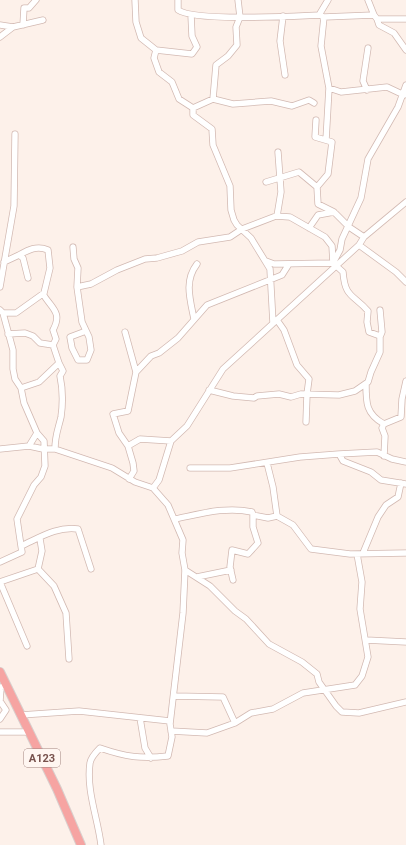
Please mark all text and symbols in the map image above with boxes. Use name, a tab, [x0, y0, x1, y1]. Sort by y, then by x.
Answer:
road number: A123	[24, 749, 60, 767]

